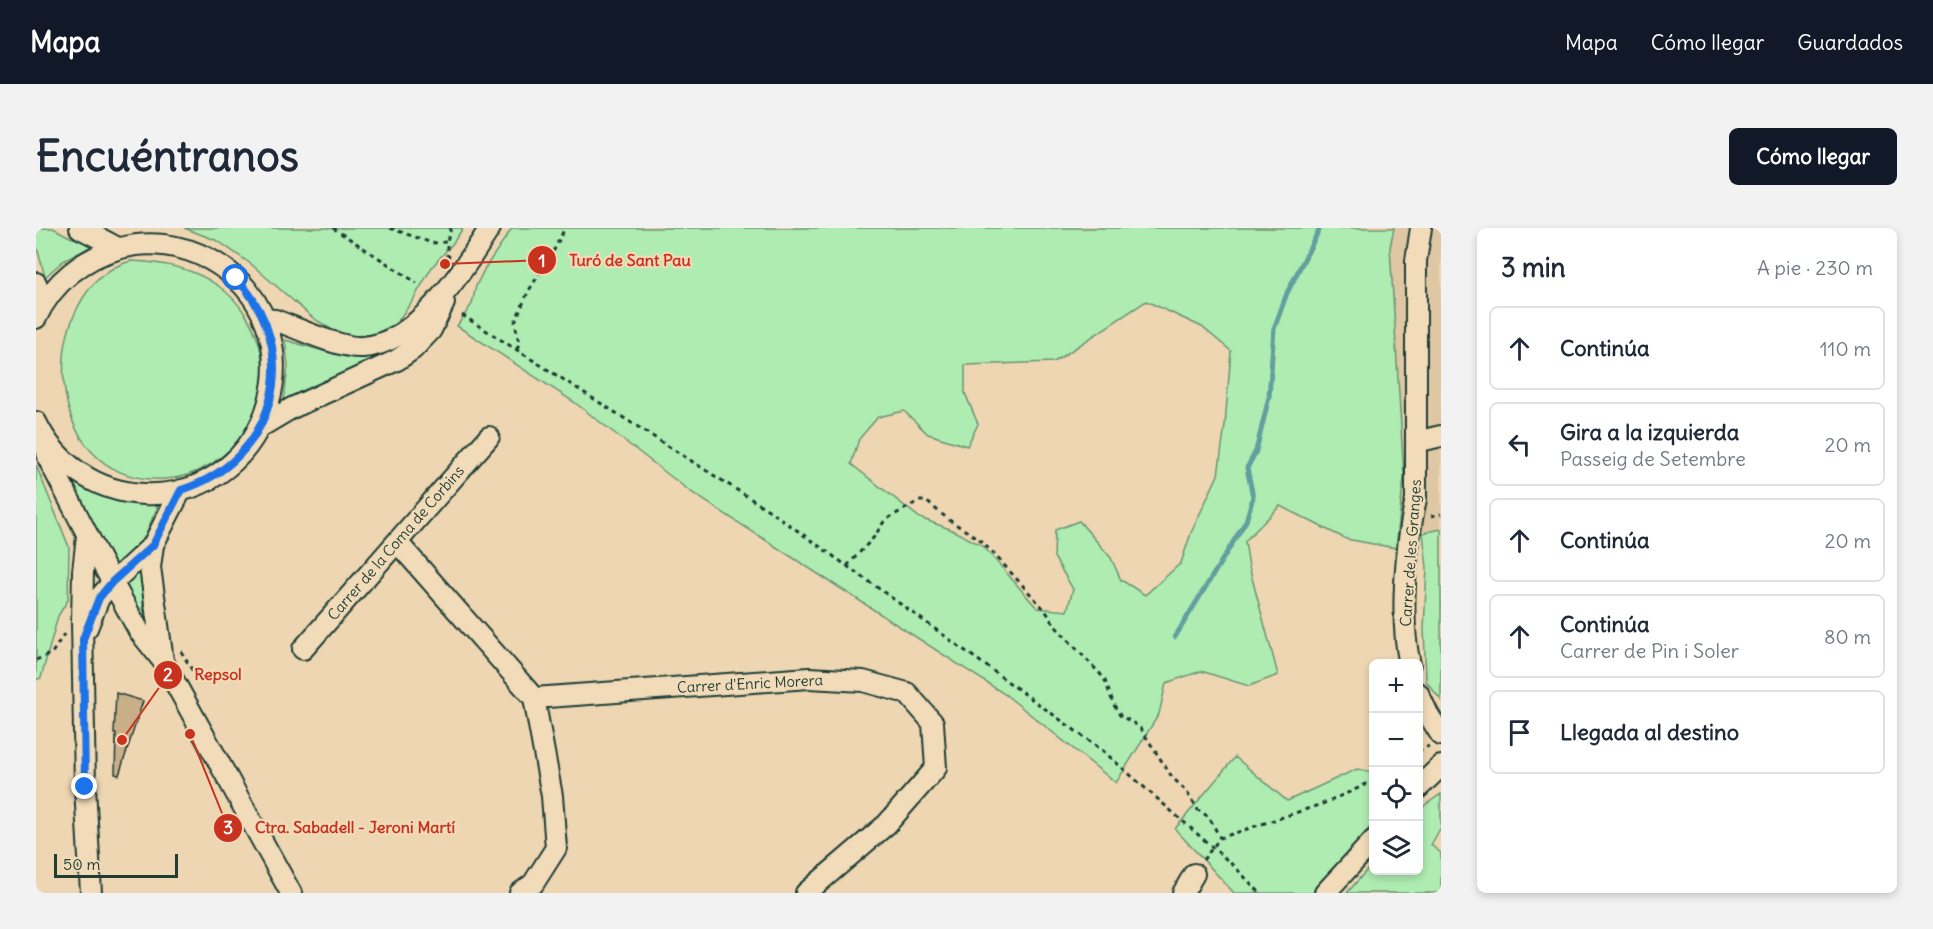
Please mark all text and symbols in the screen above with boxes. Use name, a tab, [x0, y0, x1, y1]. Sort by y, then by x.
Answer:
text: Mapa	[30, 24, 100, 60]
text: Mapa	[1565, 29, 1618, 56]
text: Cómo llegar	[1651, 29, 1764, 56]
text: Guardados	[1797, 29, 1903, 56]
button: Cómo llegar	[1729, 128, 1897, 185]
text: Encuéntranos	[36, 130, 299, 182]
callout: Turó de Sant Pau	[527, 243, 702, 277]
text: 1	[538, 249, 546, 272]
text: Turó de Sant Pau	[569, 250, 691, 270]
text: 3 min	[1501, 251, 1566, 284]
text: A pie · 230 m	[1757, 255, 1873, 280]
route start	[222, 264, 248, 290]
icon: ahead	[1503, 332, 1536, 365]
text: Continúa	[1560, 334, 1649, 362]
text: 110 m	[1820, 336, 1871, 361]
text: Gira a la izquierda	[1560, 418, 1739, 446]
icon: left	[1503, 428, 1536, 461]
text: 20 m	[1825, 432, 1871, 457]
text: Passeig de Setembre	[1560, 446, 1746, 471]
street label: Carrer de la Coma de Corbins	[323, 461, 468, 624]
street label: Carrer de les Granges	[1396, 479, 1425, 627]
icon: ahead	[1503, 524, 1536, 557]
text: Continúa	[1560, 526, 1649, 554]
text: 20 m	[1825, 528, 1871, 553]
text: Continúa	[1560, 610, 1649, 638]
icon: ahead	[1503, 620, 1536, 653]
text: 80 m	[1824, 624, 1871, 649]
text: Carrer de Pin i Soler	[1560, 638, 1739, 663]
callout: Repsol	[153, 658, 254, 692]
map controls	[1369, 659, 1423, 875]
button: +	[1369, 659, 1423, 713]
text: 2	[163, 663, 173, 686]
text: Repsol	[194, 664, 242, 685]
street label: Carrer d'Enric Morera	[676, 670, 824, 697]
button: −	[1369, 713, 1423, 767]
icon: arrive	[1503, 716, 1536, 749]
text: Llegada al destino	[1560, 718, 1739, 746]
button: locate	[1369, 767, 1423, 821]
route end	[71, 773, 97, 799]
callout: Ctra. Sabadell - Jeroni Martí	[213, 811, 467, 845]
text: 3	[223, 816, 233, 839]
text: Ctra. Sabadell - Jeroni Martí	[255, 817, 455, 837]
button: layers	[1369, 821, 1423, 875]
scale bar	[54, 851, 178, 878]
text: 50 m	[63, 854, 101, 874]

